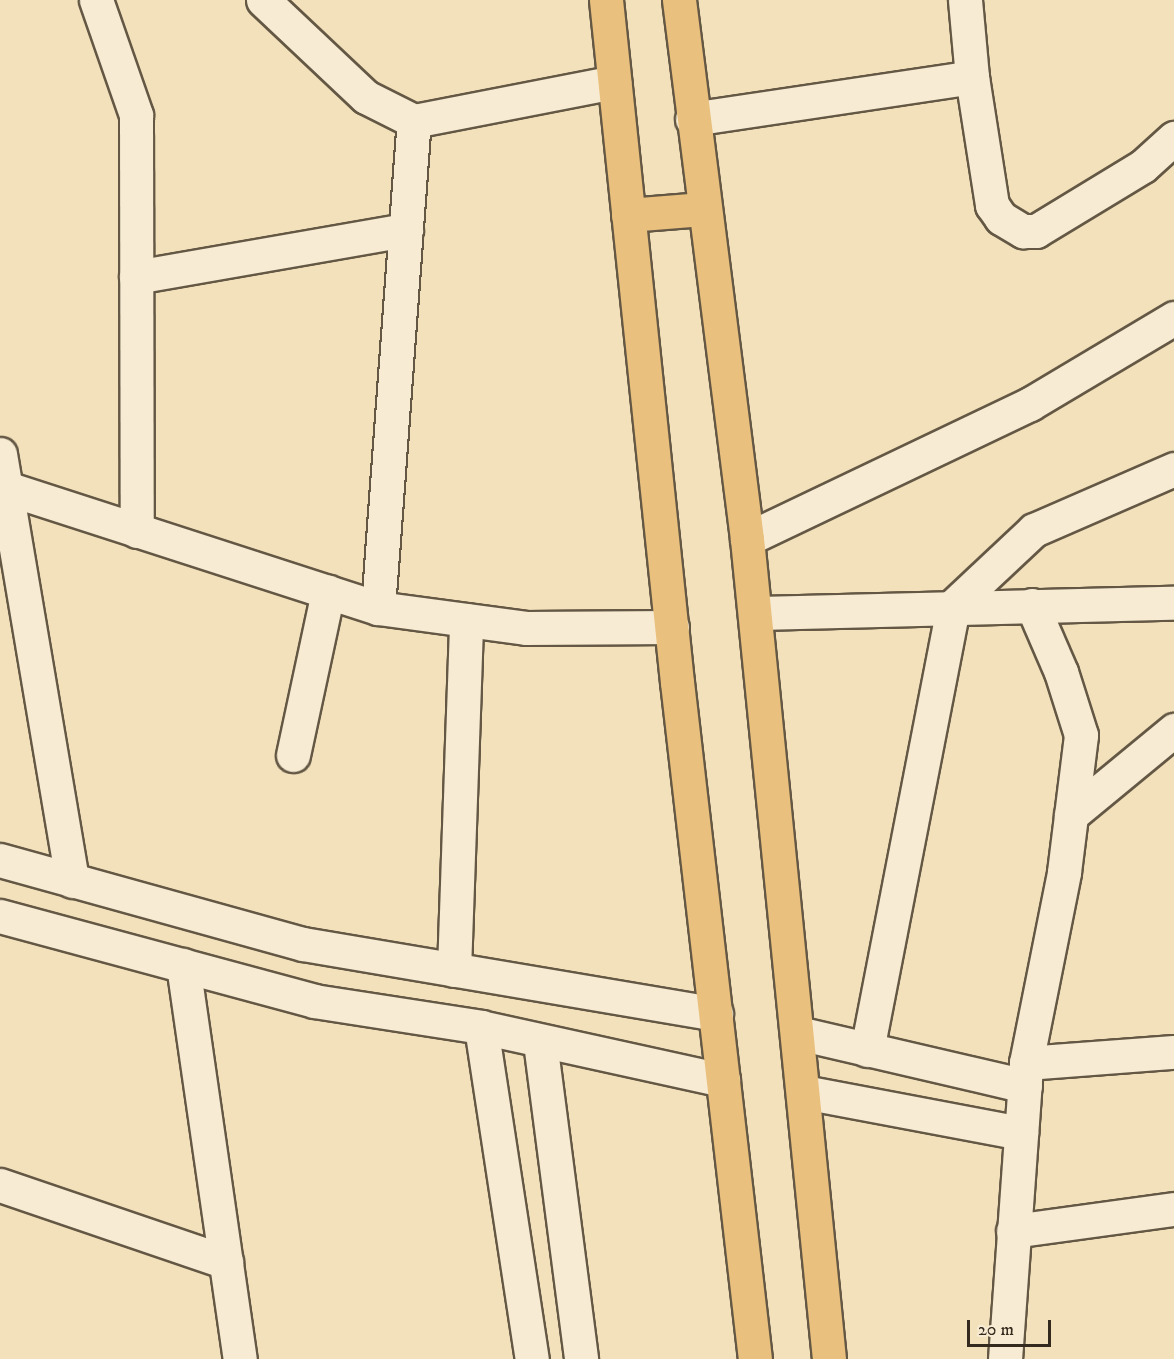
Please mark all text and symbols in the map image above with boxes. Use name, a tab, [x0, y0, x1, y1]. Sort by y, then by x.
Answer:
scale bar	[970, 1308, 1054, 1346]
text: 20 m	[978, 1319, 1014, 1341]

